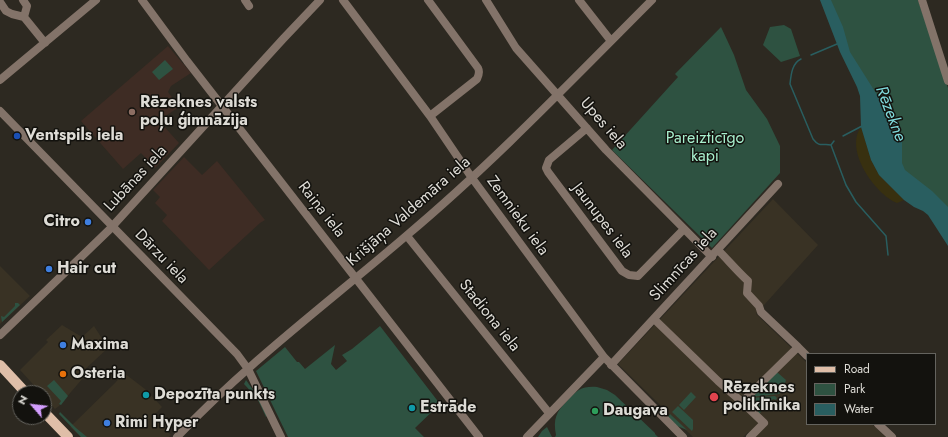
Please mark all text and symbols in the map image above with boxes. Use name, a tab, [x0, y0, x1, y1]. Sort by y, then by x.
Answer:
water label: Rēzekne	[870, 83, 910, 145]
place label: Rēzeknes valsts poļu ģimnāzija	[140, 93, 257, 131]
street label: Upes iela	[575, 94, 631, 154]
marker: Rēzeknes valsts poļu ģimnāzija	[127, 107, 137, 117]
place label: Ventspils iela	[25, 126, 123, 146]
park label: Pareizticīgo kapi	[666, 129, 744, 167]
marker: Ventspils iela	[12, 131, 22, 141]
street label: Lubānas iela	[101, 142, 171, 216]
street label: Krišjāņa Valdemāra iela	[343, 153, 475, 271]
street label: Zemnieku iela	[482, 172, 552, 260]
street label: Raiņa iela	[293, 178, 349, 242]
street label: Jaunupes iela	[568, 180, 636, 262]
place label: Citro	[44, 212, 80, 232]
marker: Citro	[83, 217, 93, 227]
street label: Slimnīcas iela	[646, 224, 722, 306]
street label: Dārzu iela	[130, 226, 192, 288]
place label: Hair cut	[57, 259, 116, 279]
marker: Hair cut	[44, 264, 54, 274]
street label: Stadiona iela	[454, 276, 524, 356]
place label: Maxima	[71, 335, 129, 355]
marker: Maxima	[58, 340, 68, 350]
legend	[806, 353, 936, 425]
text: Road	[844, 360, 870, 378]
place label: Osteria	[71, 364, 125, 384]
marker: Osteria	[58, 369, 68, 379]
place label: Rēzeknes poliklīnika	[723, 378, 800, 416]
text: Park	[844, 380, 865, 398]
north arrow	[12, 385, 52, 425]
place label: Depozīta punkts	[154, 385, 275, 405]
marker: Depozīta punkts	[141, 390, 151, 400]
marker: Rēzeknes poliklīnika	[708, 391, 720, 403]
text: N	[13, 392, 31, 407]
place label: Estrāde	[420, 398, 476, 418]
text: Water	[844, 400, 874, 418]
place label: Daugava	[603, 401, 668, 421]
marker: Estrāde	[407, 403, 417, 413]
marker: Daugava	[590, 406, 600, 416]
place label: Rimi Hyper	[115, 413, 199, 433]
marker: Rimi Hyper	[102, 418, 112, 428]

